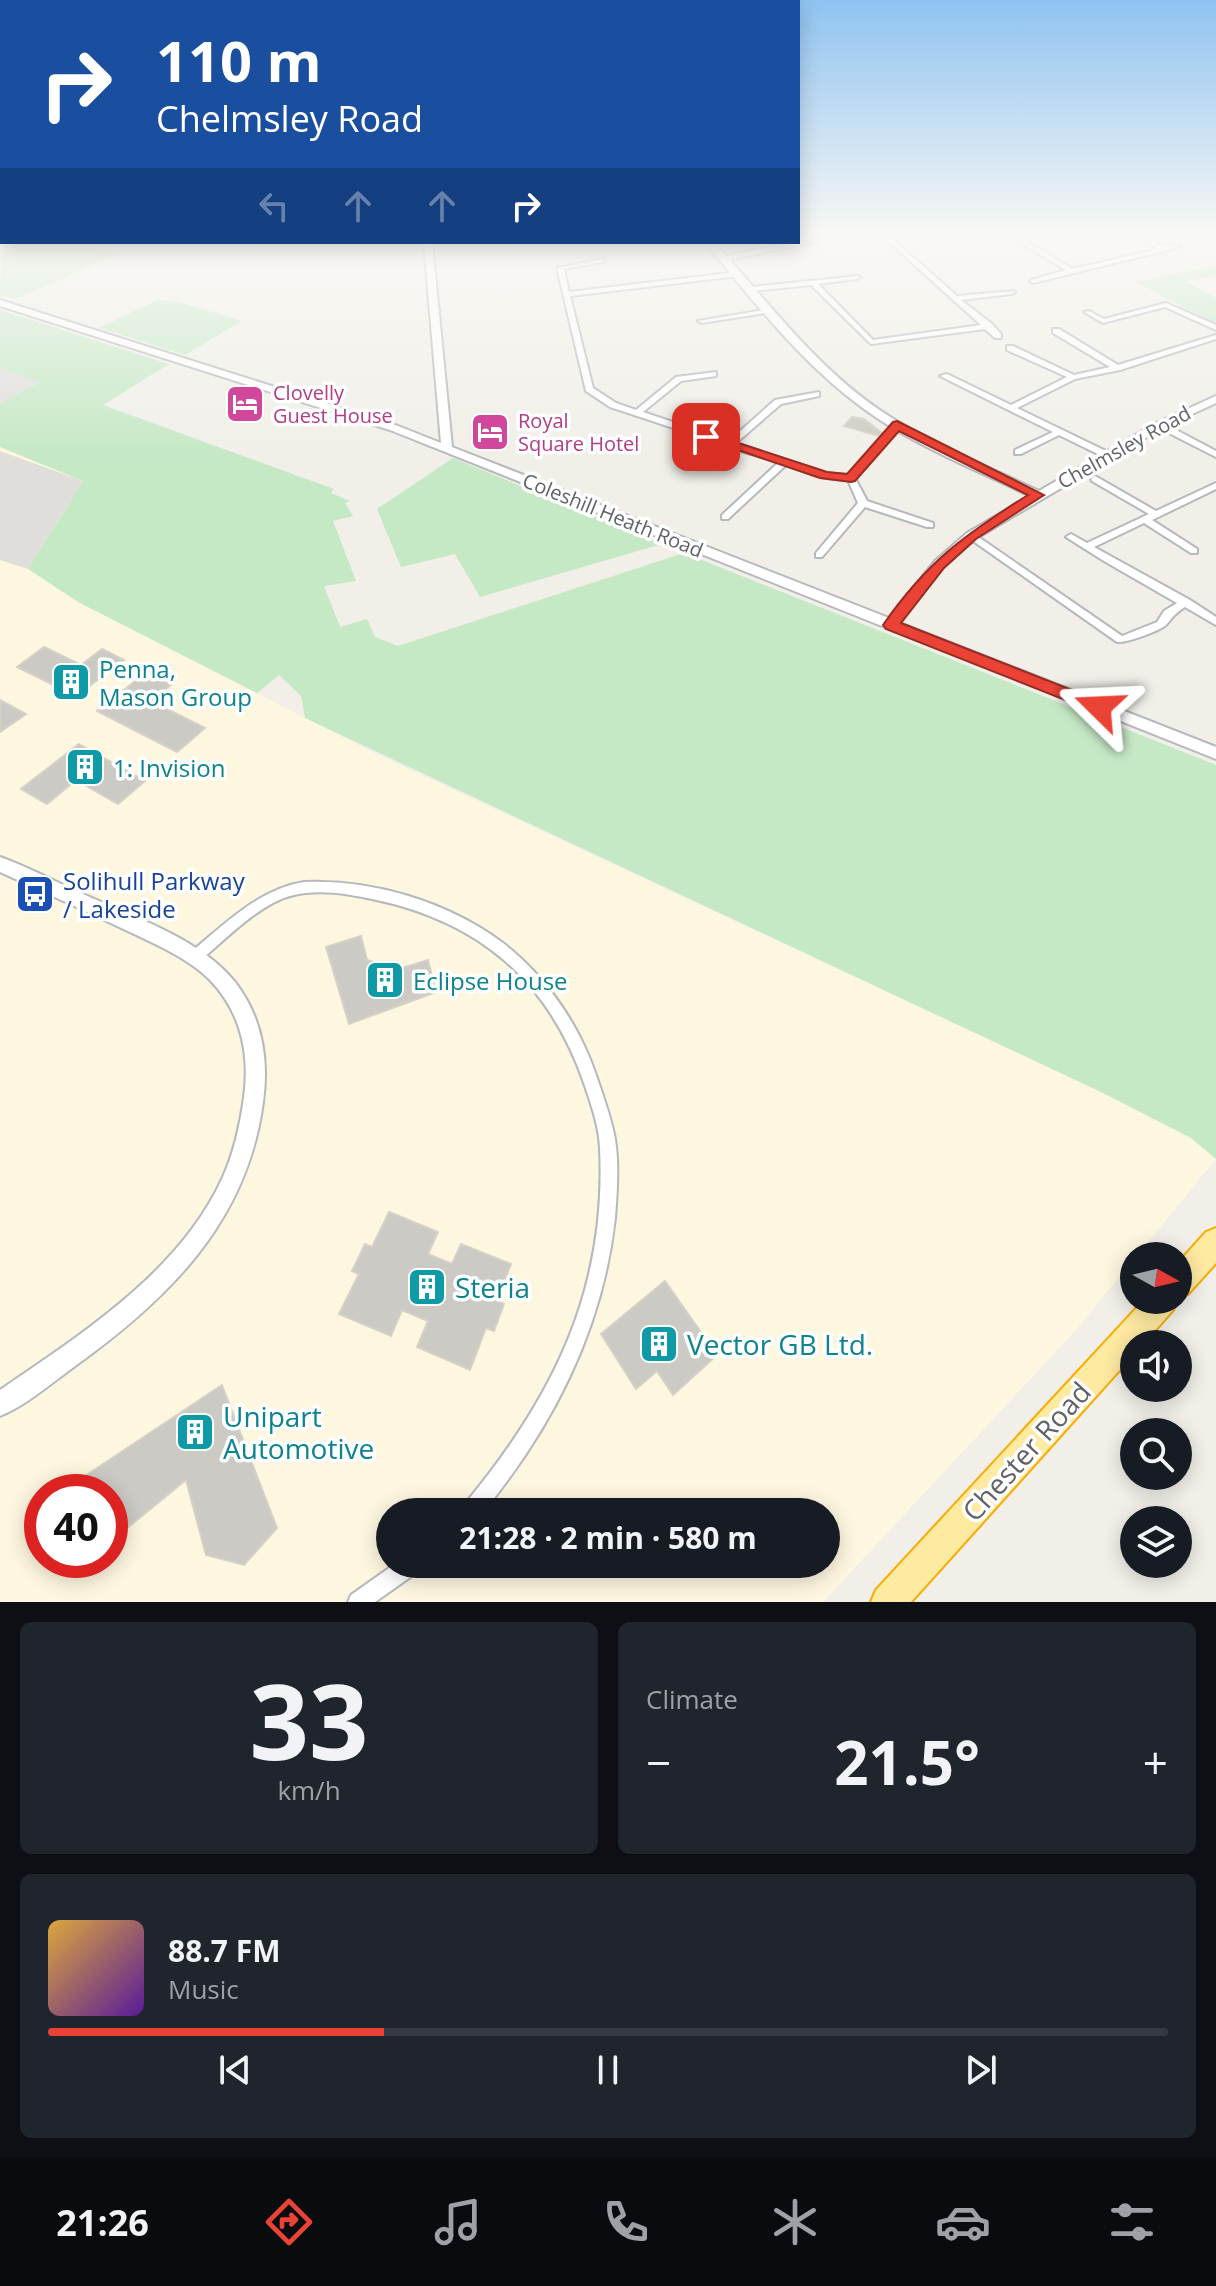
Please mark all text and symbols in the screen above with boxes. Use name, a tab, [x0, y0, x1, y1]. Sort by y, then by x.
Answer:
text: 110 m	[156, 22, 322, 98]
icon: right	[24, 32, 128, 136]
text: Chelmsley Road	[156, 94, 423, 143]
icon: left	[252, 184, 296, 228]
icon: ahead	[336, 184, 380, 228]
icon: ahead	[420, 184, 464, 228]
icon: right	[504, 184, 548, 228]
place label: Clovelly Guest House	[273, 379, 393, 429]
hotel icon: Clovelly Guest House	[224, 383, 266, 425]
street label: Chelmsley Road	[1053, 399, 1195, 495]
pin	[672, 403, 740, 471]
place label: Royal Square Hotel	[518, 407, 639, 457]
hotel icon: Royal Square Hotel	[469, 411, 511, 453]
icon: arrive	[684, 415, 728, 459]
street label: Coleshill Heath Road	[519, 466, 707, 564]
place label: Penna, Mason Group	[99, 652, 252, 713]
building icon: Penna, Mason Group	[50, 661, 92, 703]
position arrow	[1057, 665, 1141, 749]
building icon: 1: Invision	[64, 746, 106, 788]
place label: 1: Invision	[113, 751, 225, 784]
place label: Solihull Parkway / Lakeside	[63, 864, 246, 925]
bus stop icon: Solihull Parkway / Lakeside	[14, 873, 56, 915]
building icon: Eclipse House	[364, 959, 406, 1001]
place label: Eclipse House	[413, 964, 568, 997]
north arrow	[1120, 1242, 1192, 1314]
map controls	[1120, 1242, 1192, 1578]
building icon: Steria	[406, 1266, 448, 1308]
place label: Steria	[455, 1268, 530, 1306]
building icon: Vector GB Ltd.	[638, 1323, 680, 1365]
place label: Vector GB Ltd.	[687, 1325, 873, 1363]
button: sound	[1120, 1330, 1192, 1402]
street label: Chester Road	[953, 1373, 1099, 1529]
place label: Unipart Automotive	[223, 1397, 374, 1467]
building icon: Unipart Automotive	[174, 1411, 216, 1453]
button: search	[1120, 1418, 1192, 1490]
speed limit sign: 40	[24, 1474, 128, 1578]
button: layers	[1120, 1506, 1192, 1578]
text: 21:28 · 2 min · 580 m	[459, 1517, 757, 1558]
text: 33	[250, 1649, 368, 1790]
text: Climate	[646, 1681, 738, 1717]
text: 21.5°	[834, 1721, 980, 1803]
text: −	[646, 1732, 671, 1792]
text: +	[1143, 1732, 1168, 1792]
text: km/h	[277, 1772, 341, 1808]
text: 88.7 FM	[168, 1930, 281, 1971]
text: Music	[168, 1971, 239, 2007]
icon: previous	[213, 2048, 257, 2092]
icon: pause	[586, 2048, 630, 2092]
icon: next	[959, 2048, 1003, 2092]
icon: directions	[261, 2194, 317, 2250]
icon: music	[430, 2194, 486, 2250]
icon: phone	[598, 2194, 654, 2250]
icon: climate	[767, 2194, 823, 2250]
icon: car	[935, 2194, 991, 2250]
icon: filters	[1104, 2194, 1160, 2250]
text: 21:26	[56, 2198, 149, 2247]

